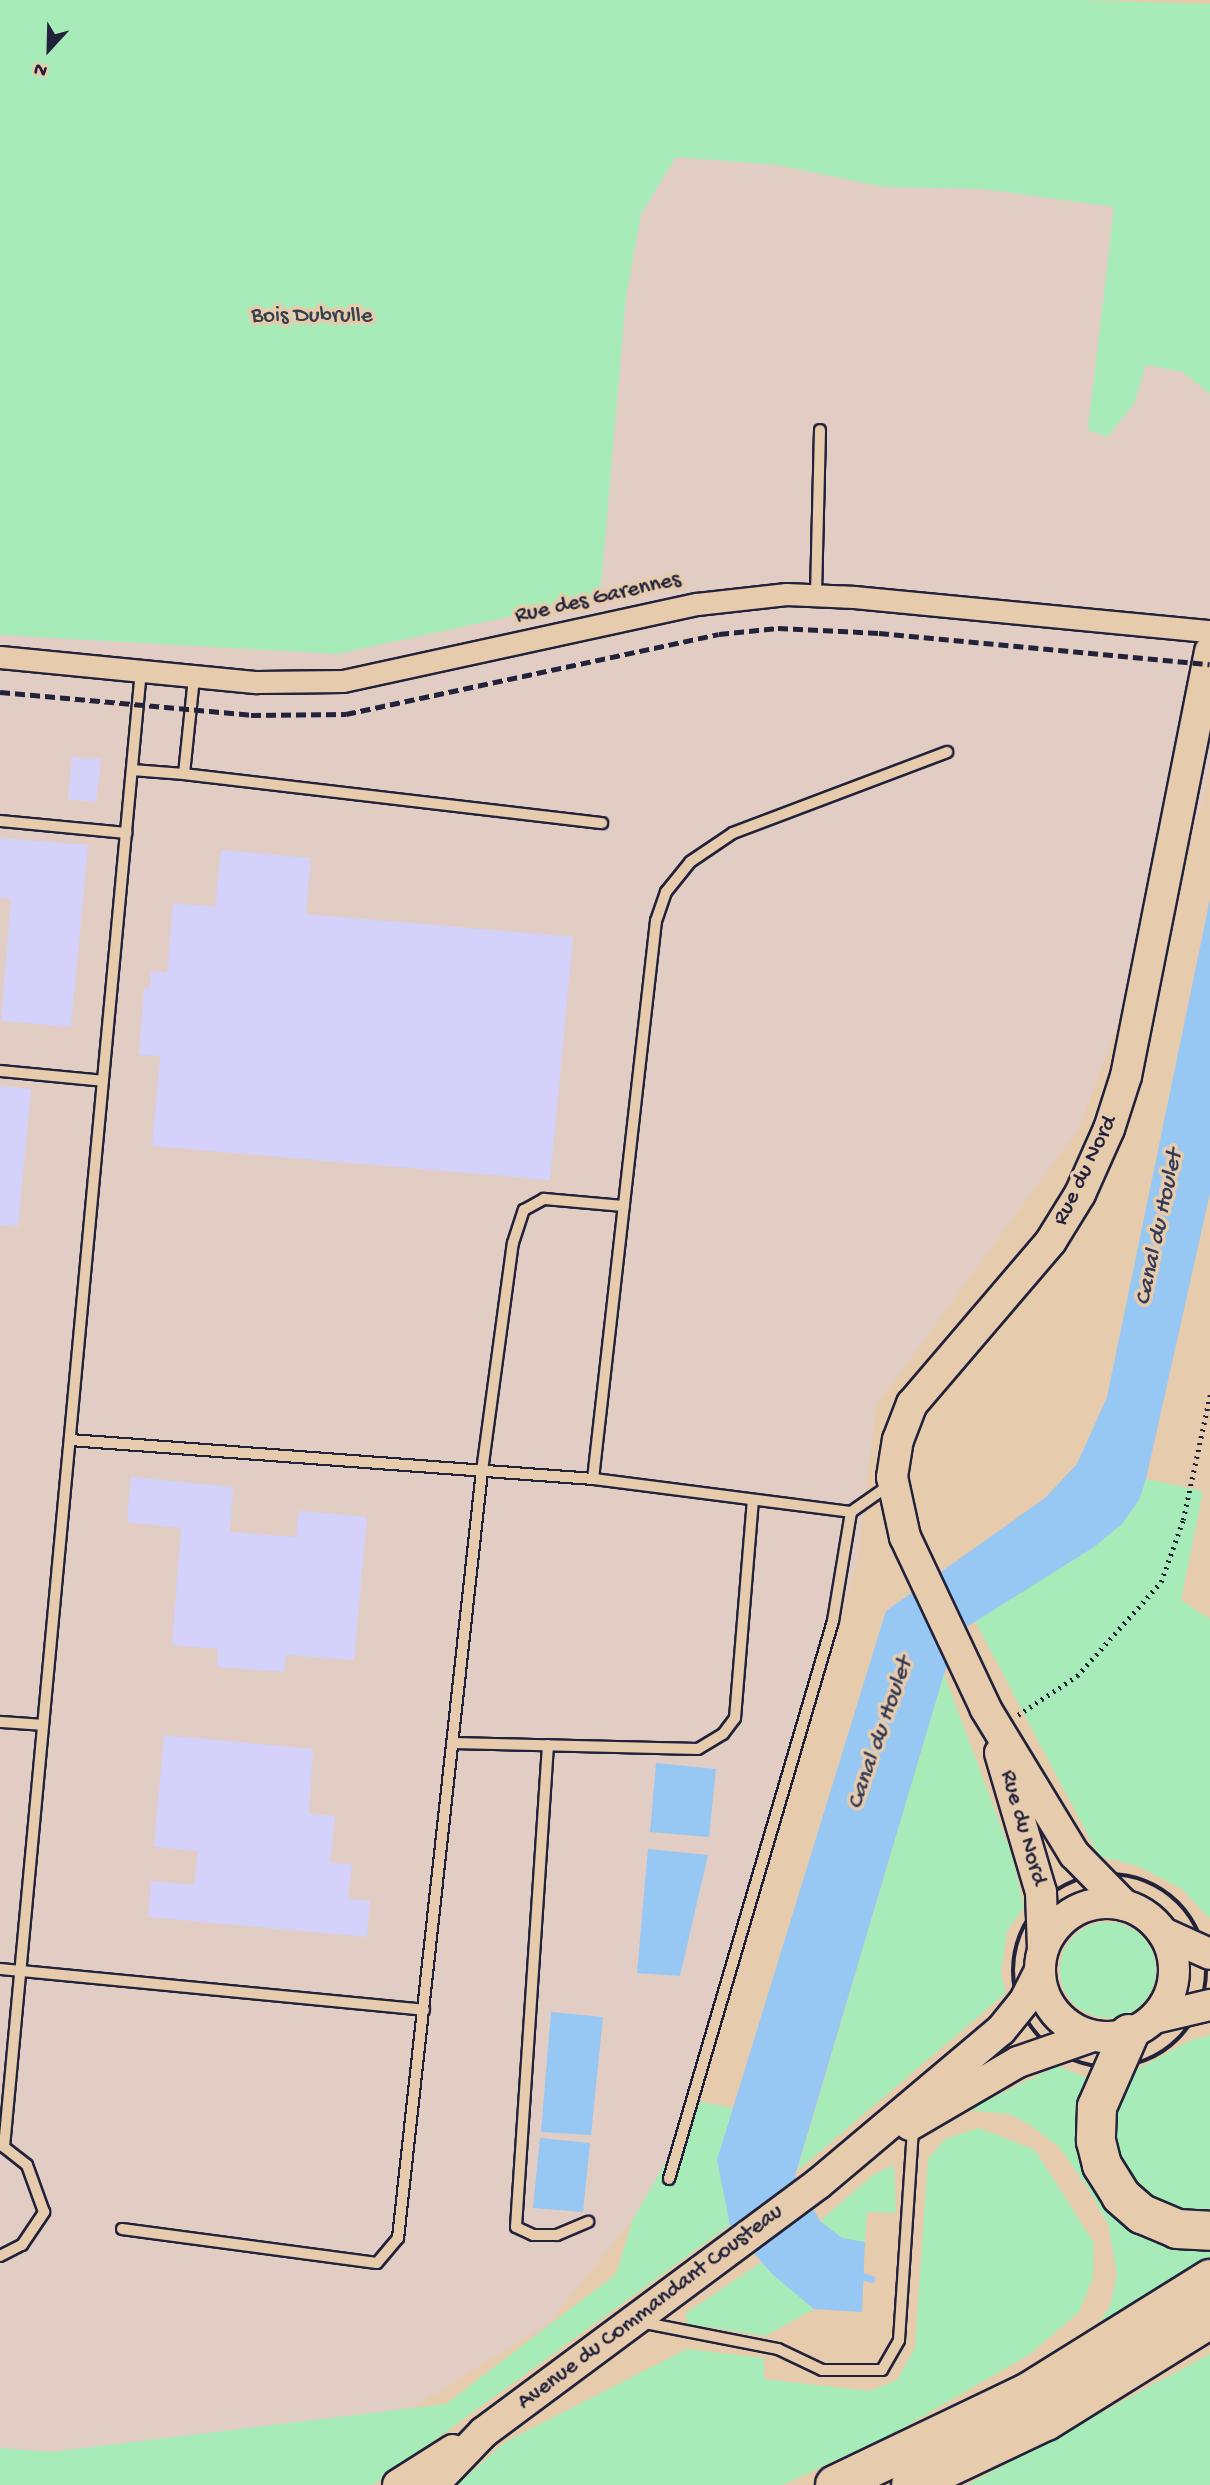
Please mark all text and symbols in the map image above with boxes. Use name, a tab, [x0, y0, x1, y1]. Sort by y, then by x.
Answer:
north arrow	[14, 14, 84, 84]
text: N	[31, 56, 51, 82]
park label: Bois Dubrulle	[251, 303, 373, 331]
street label: Rue des Garennes	[513, 567, 683, 631]
street label: Rue du Nord	[1048, 1112, 1124, 1230]
water label: Canal du Houlet	[1129, 1148, 1191, 1308]
water label: Canal du Houlet	[842, 1655, 920, 1813]
street label: Rue du Nord	[992, 1767, 1052, 1889]
street label: Avenue du Commandant Cousteau	[513, 2199, 789, 2417]

